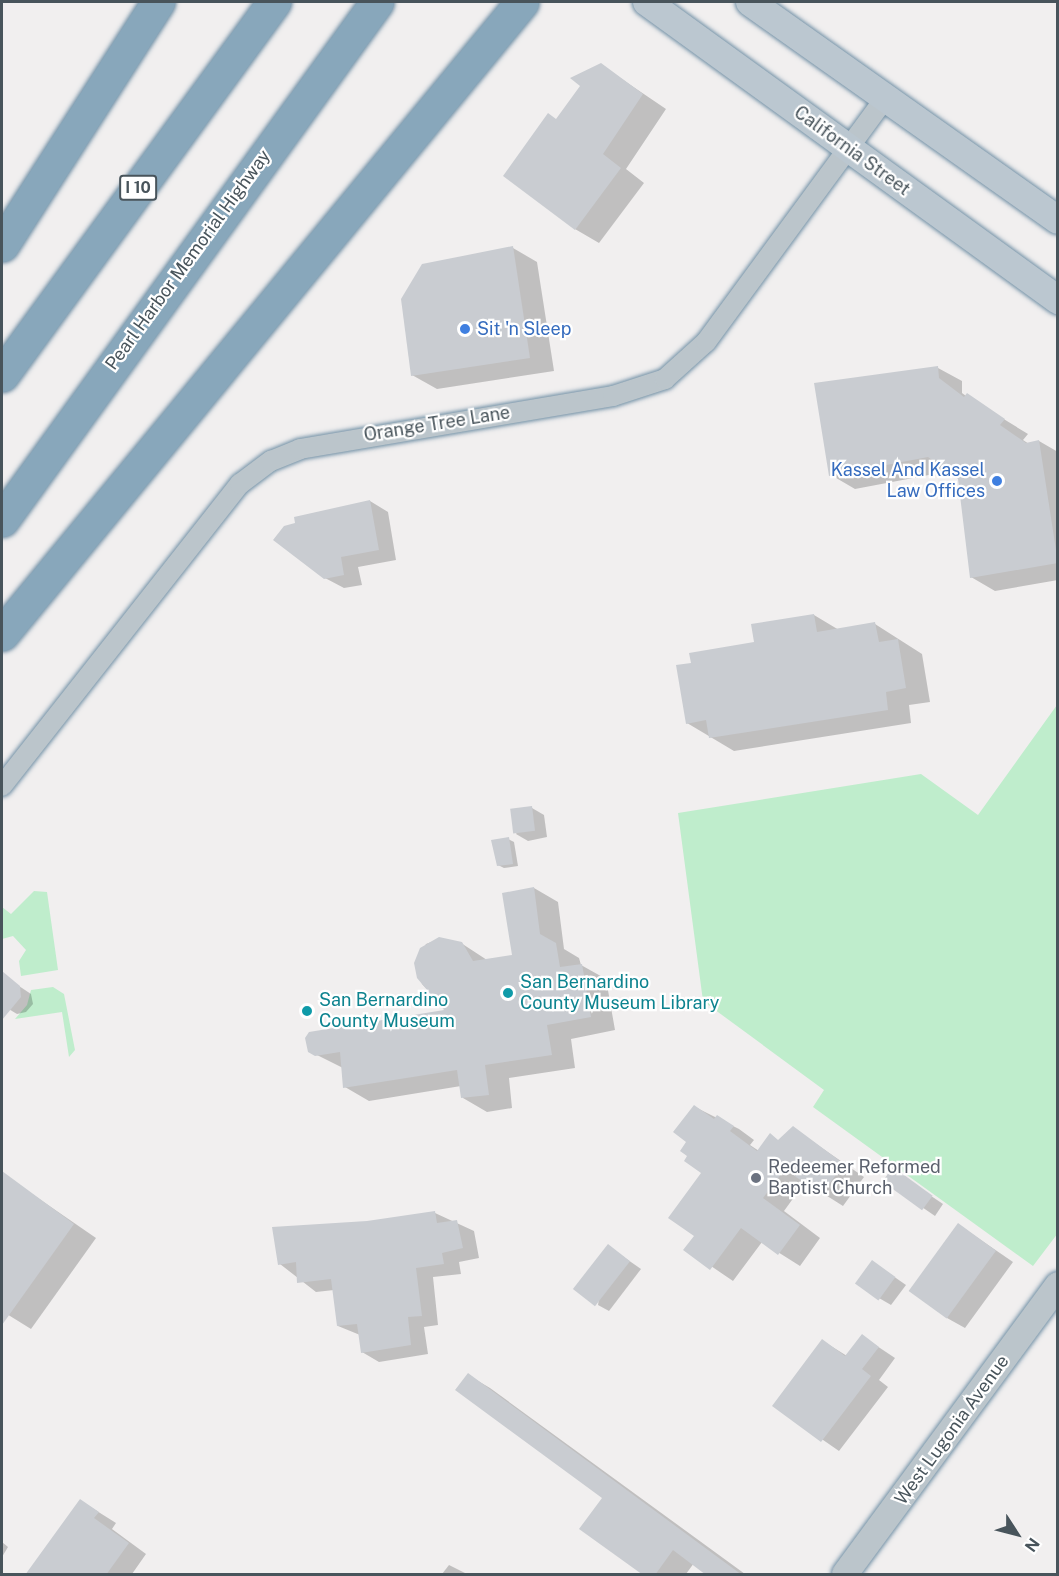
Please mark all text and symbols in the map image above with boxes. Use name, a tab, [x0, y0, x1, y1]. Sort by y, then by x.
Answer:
street label: California Street	[790, 102, 914, 200]
street label: Pearl Harbor Memorial Highway	[101, 146, 275, 374]
road number: I 10	[118, 175, 158, 201]
place label: Sit 'n Sleep	[477, 318, 571, 340]
marker: Sit 'n Sleep	[458, 322, 472, 336]
street label: Orange Tree Lane	[362, 402, 512, 446]
place label: Kassel And Kassel Law Offices	[831, 460, 985, 502]
marker: Kassel And Kassel Law Offices	[990, 474, 1004, 488]
place label: San Bernardino County Museum Library	[520, 972, 720, 1014]
marker: San Bernardino County Museum Library	[501, 986, 515, 1000]
place label: San Bernardino County Museum	[319, 990, 455, 1032]
marker: San Bernardino County Museum	[300, 1004, 314, 1018]
place label: Redeemer Reformed Baptist Church	[768, 1157, 941, 1200]
marker: Redeemer Reformed Baptist Church	[749, 1171, 763, 1185]
street label: West Lugonia Avenue	[890, 1351, 1014, 1509]
north arrow	[987, 1504, 1047, 1564]
text: N	[1021, 1534, 1043, 1556]

